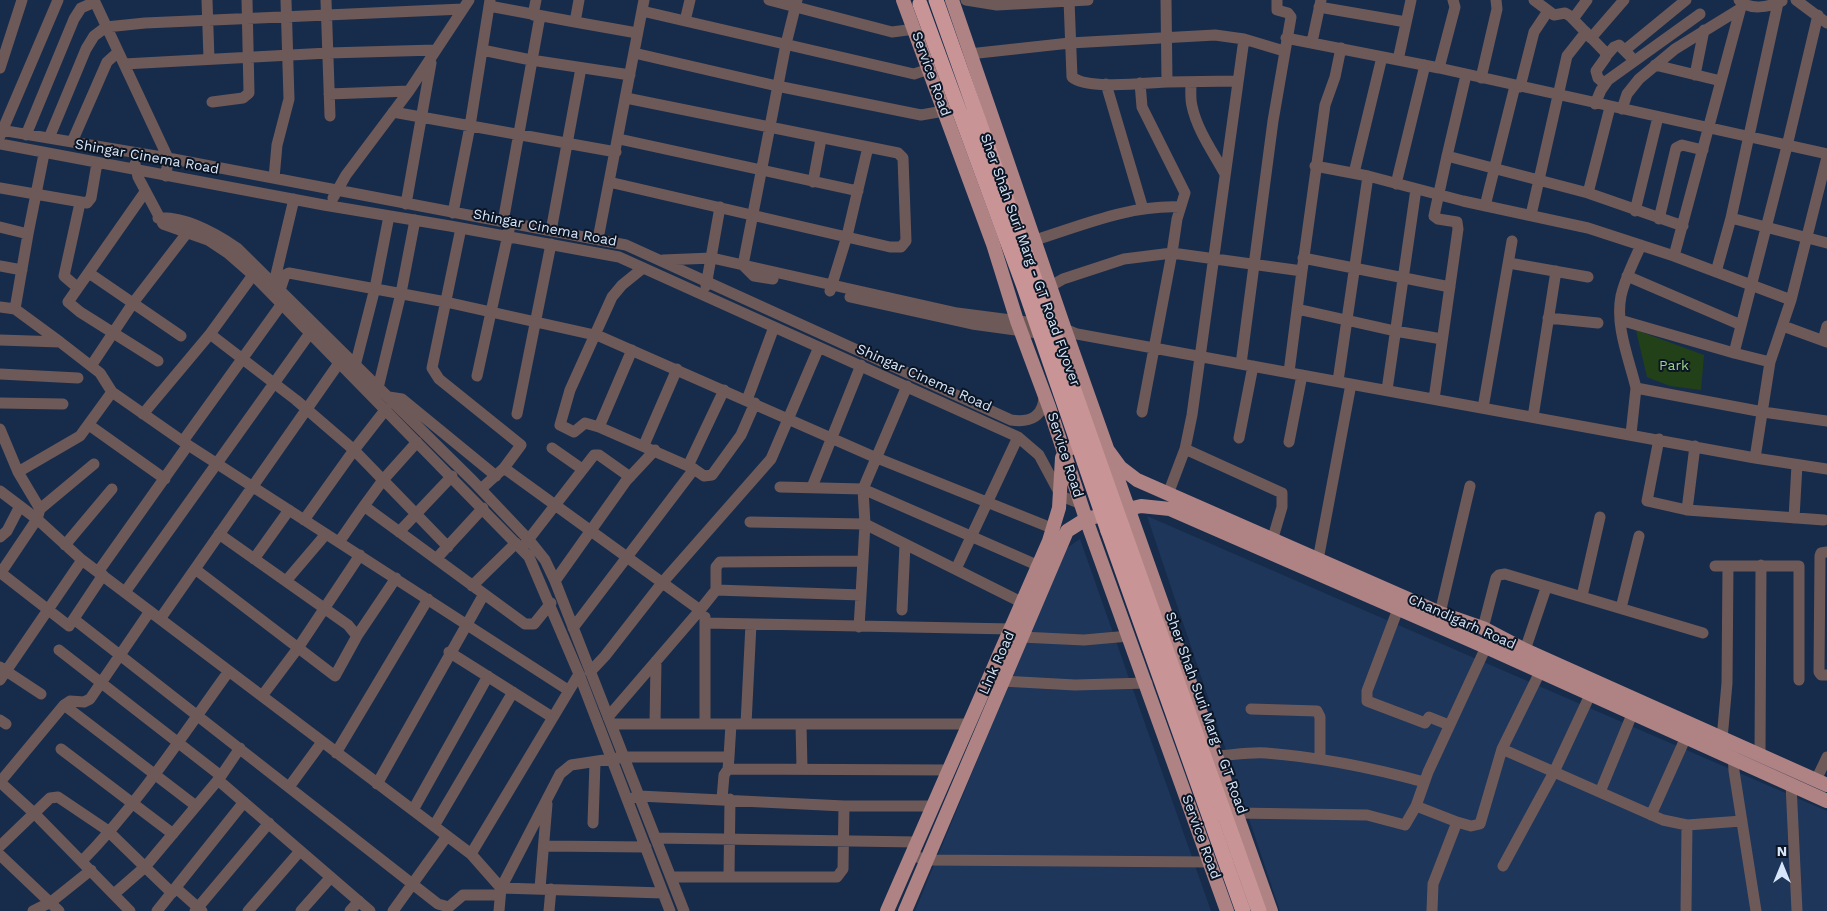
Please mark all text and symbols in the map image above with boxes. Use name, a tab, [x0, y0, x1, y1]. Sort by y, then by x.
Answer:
street label: Service Road	[908, 29, 954, 119]
street label: Sher Shah Suri Marg - GT Road Flyover	[976, 131, 1084, 389]
street label: Shingar Cinema Road	[74, 136, 220, 178]
street label: Shingar Cinema Road	[472, 206, 618, 250]
street label: Shingar Cinema Road	[854, 341, 994, 415]
park label: Park	[1659, 358, 1689, 374]
street label: Service Road	[1043, 410, 1087, 500]
street label: Chandigarh Road	[1406, 591, 1518, 653]
street label: Sher Shah Suri Marg - GT Road	[1162, 610, 1250, 816]
street label: Link Road	[976, 629, 1018, 697]
street label: Service Road	[1178, 792, 1224, 882]
north arrow	[1757, 841, 1807, 891]
text: N	[1777, 843, 1787, 859]

